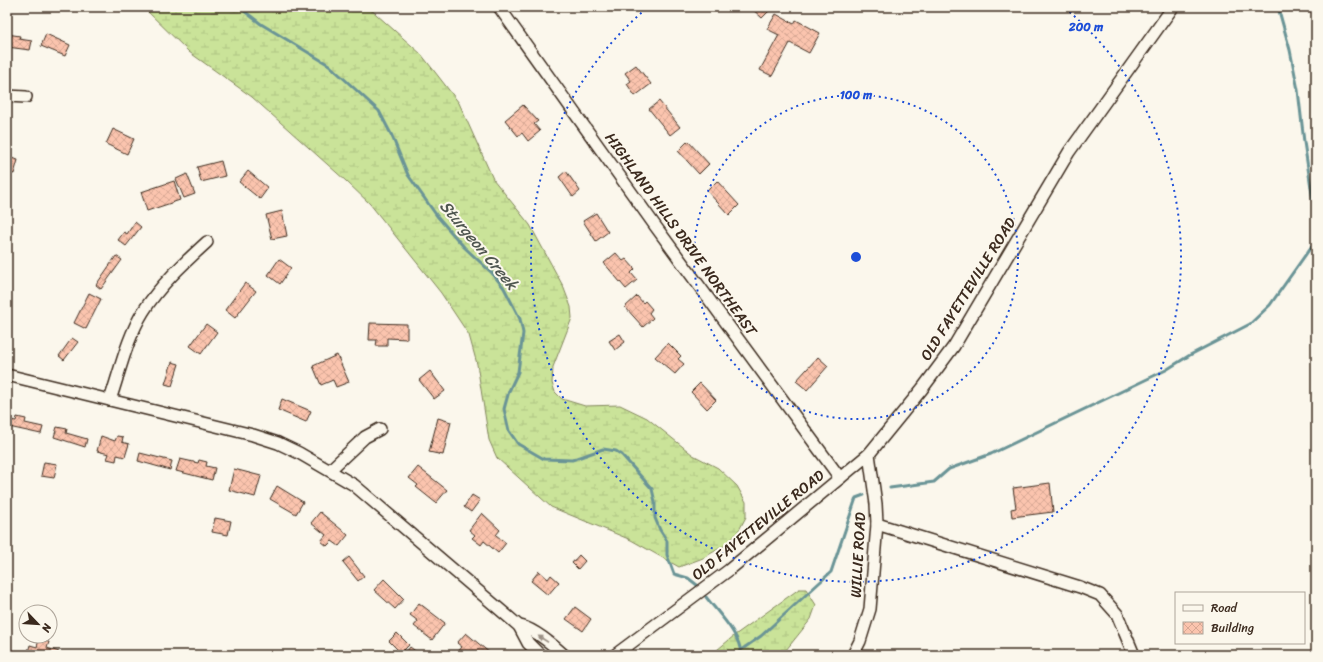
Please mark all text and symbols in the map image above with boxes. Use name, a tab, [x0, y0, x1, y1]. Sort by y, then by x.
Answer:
text: 200 m	[1068, 16, 1104, 38]
text: 100 m	[840, 84, 873, 106]
street label: HIGHLAND HILLS DRIVE NORTHEAST	[598, 127, 765, 343]
water label: Sturgeon Creek	[432, 193, 527, 298]
street label: OLD FAYETTEVILLE ROAD	[913, 212, 1023, 366]
centre of rings	[849, 250, 863, 264]
street label: OLD FAYETTEVILLE ROAD	[686, 463, 830, 587]
street label: WILLIE ROAD	[843, 511, 873, 599]
legend	[1175, 592, 1305, 644]
text: Road	[1211, 597, 1238, 619]
north arrow	[18, 604, 58, 644]
text: Building	[1211, 617, 1254, 639]
text: N	[36, 620, 57, 636]
one-way arrow	[537, 635, 549, 642]

